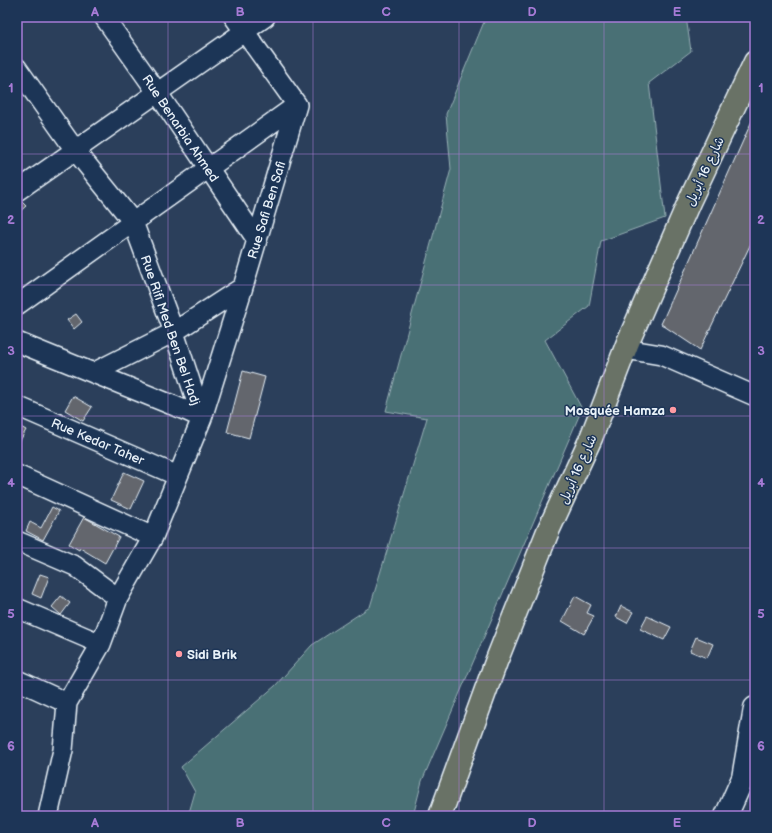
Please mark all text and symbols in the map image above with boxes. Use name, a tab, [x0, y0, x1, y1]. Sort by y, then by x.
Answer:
text: A	[90, 4, 99, 20]
text: B	[235, 4, 245, 20]
text: C	[381, 4, 391, 20]
text: D	[527, 4, 537, 20]
text: E	[673, 4, 682, 20]
street label: Rue Benarbia Ahmed	[138, 72, 222, 185]
text: 1	[8, 80, 14, 96]
text: 1	[758, 80, 764, 96]
street label: شارع 16 أبريل	[682, 134, 729, 209]
street label: Rue Safi Ben Safi	[245, 160, 289, 261]
text: 2	[7, 212, 15, 228]
text: 2	[757, 212, 765, 228]
street label: Rue Rifi Med Ben Bel Hadj	[137, 253, 203, 407]
text: 3	[7, 343, 15, 359]
text: 3	[757, 343, 765, 359]
place label: Mosquée Hamza	[565, 403, 665, 419]
marker: Mosquée Hamza	[668, 405, 678, 415]
street label: Rue Kedar Taher	[49, 415, 147, 469]
street label: شارع 16 أبريل	[555, 432, 601, 507]
text: 4	[7, 475, 15, 491]
text: 4	[757, 475, 765, 491]
text: 5	[7, 606, 15, 622]
text: 5	[757, 606, 765, 622]
place label: Sidi Brik	[187, 647, 237, 663]
marker: Sidi Brik	[174, 649, 184, 659]
text: 6	[7, 738, 15, 754]
text: 6	[757, 738, 765, 754]
text: A	[90, 815, 99, 831]
text: B	[235, 815, 245, 831]
text: C	[381, 815, 391, 831]
text: D	[527, 815, 537, 831]
text: E	[673, 815, 682, 831]

